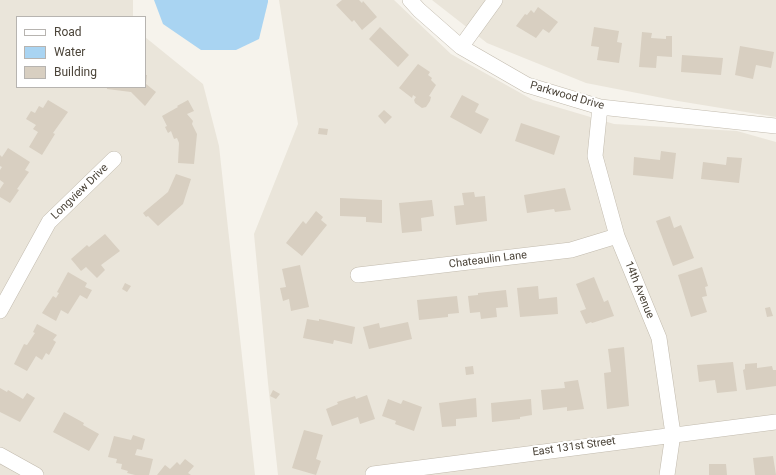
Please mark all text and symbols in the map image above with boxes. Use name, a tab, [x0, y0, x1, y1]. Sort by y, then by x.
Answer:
legend	[16, 16, 146, 88]
text: Road	[54, 25, 82, 39]
text: Water	[54, 45, 85, 59]
text: Building	[54, 65, 97, 79]
street label: Parkwood Drive	[528, 79, 606, 113]
street label: Longview Drive	[49, 162, 111, 222]
street label: Chateaulin Lane	[448, 249, 528, 271]
street label: 14th Avenue	[622, 259, 656, 321]
street label: East 131st Street	[532, 435, 616, 459]

